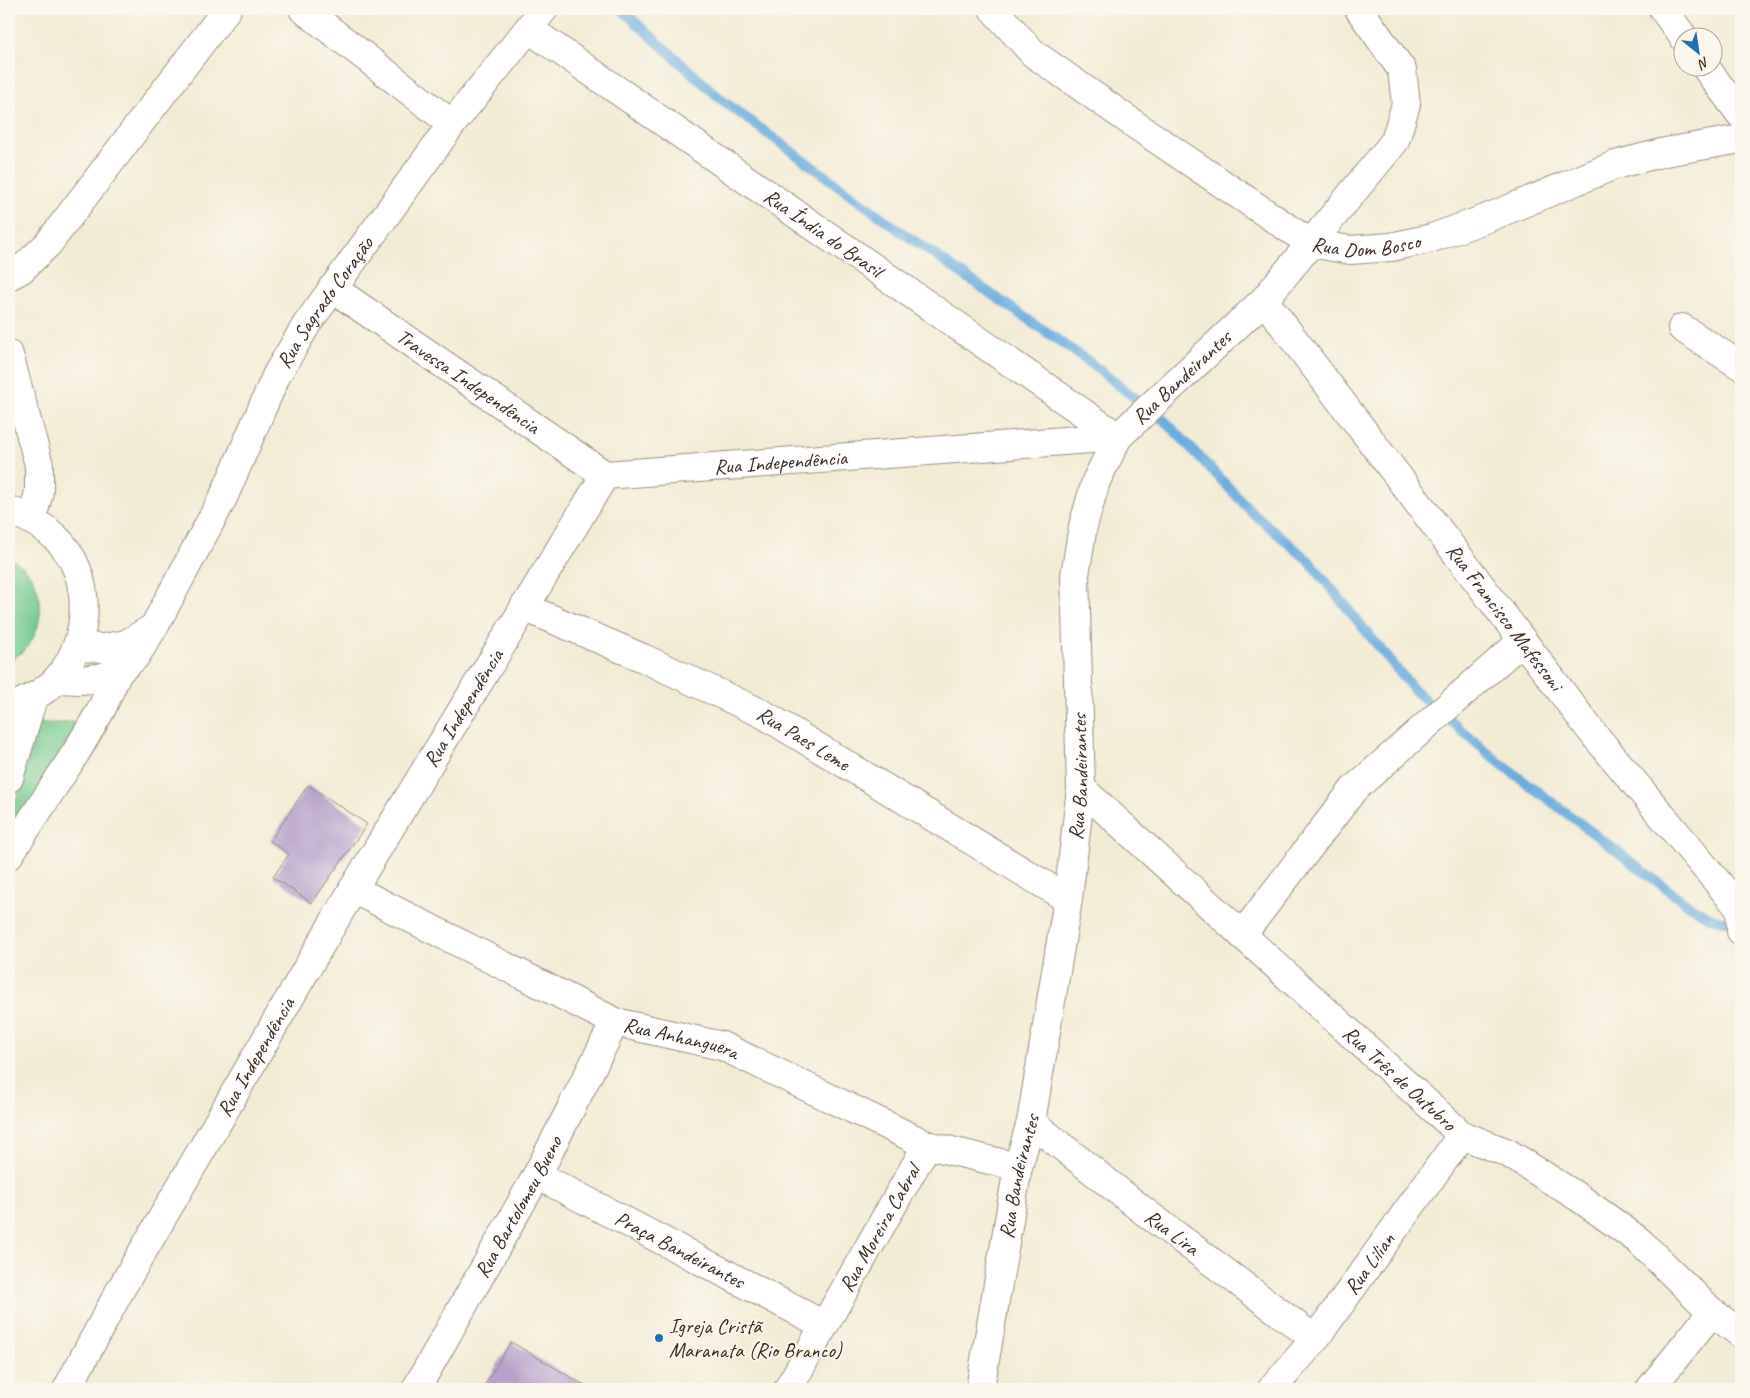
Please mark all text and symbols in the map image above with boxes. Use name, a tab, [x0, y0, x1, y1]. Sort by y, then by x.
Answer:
north arrow	[1672, 28, 1722, 78]
text: N	[1694, 53, 1712, 74]
street label: Rua Índia do Brasil	[759, 183, 890, 285]
street label: Rua Dom Bosco	[1310, 227, 1425, 264]
street label: Rua Sagrado Coração	[271, 230, 380, 373]
street label: Travessa Independência	[392, 323, 546, 440]
street label: Rua Bandeirantes	[1127, 323, 1238, 430]
street label: Rua Independência	[713, 444, 849, 480]
street label: Rua Francisco Mafessoni	[1441, 538, 1571, 698]
street label: Rua Independência	[417, 643, 510, 772]
street label: Rua Paes Leme	[752, 700, 855, 777]
street label: Rua Bandeirantes	[1062, 712, 1094, 841]
street label: Rua Independência	[211, 991, 301, 1121]
street label: Rua Anhanguera	[621, 1011, 745, 1066]
street label: Rua Três de Outubro	[1338, 1020, 1463, 1138]
street label: Rua Bandeirantes	[993, 1111, 1045, 1241]
street label: Rua Bartolomeu Bueno	[469, 1130, 568, 1282]
street label: Rua Moreira Cabral	[833, 1157, 928, 1296]
street label: Rua Lira	[1140, 1203, 1206, 1262]
street label: Praça Bandeirantes	[611, 1205, 750, 1295]
street label: Rua Lilian	[1338, 1227, 1401, 1300]
place label: Igreja Cristã Maranata (Rio Branco)	[669, 1313, 843, 1363]
marker: Igreja Cristã Maranata (Rio Branco)	[653, 1332, 665, 1344]

